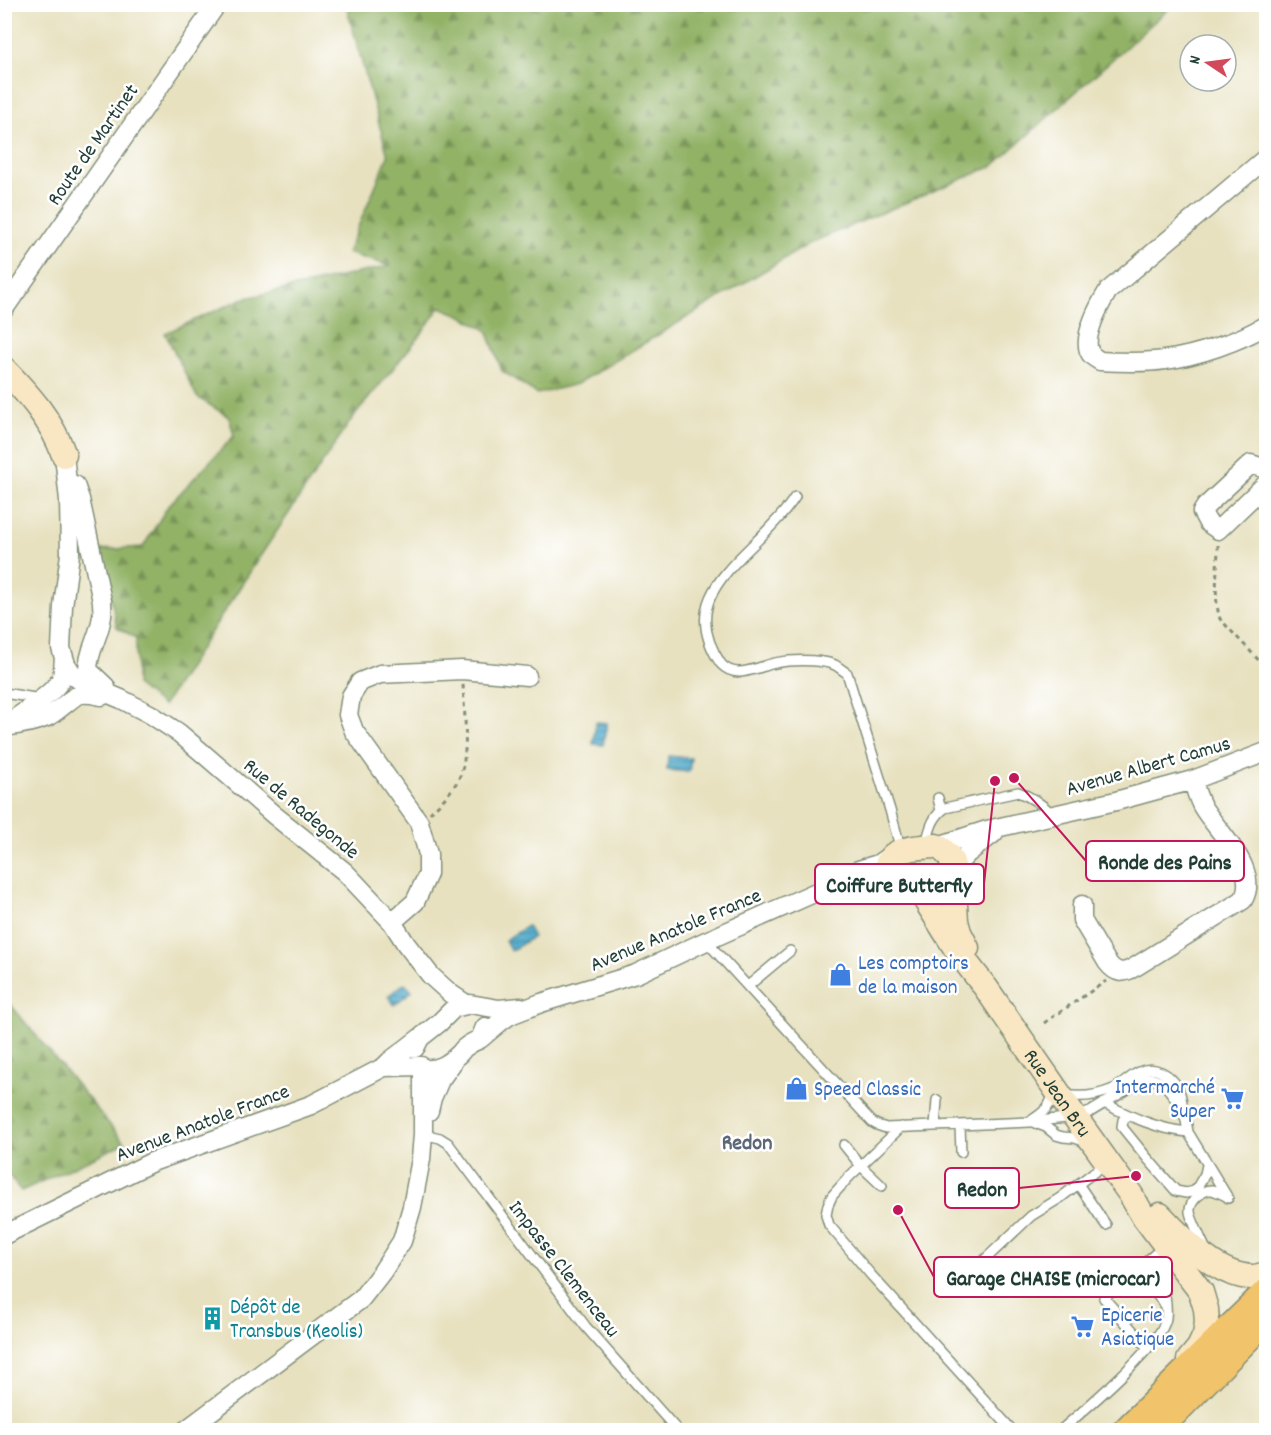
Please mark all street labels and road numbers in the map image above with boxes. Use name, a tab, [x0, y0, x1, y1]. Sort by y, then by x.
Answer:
street label: Route de Martinet	[41, 79, 148, 213]
street label: Avenue Albert Camus	[1063, 730, 1235, 806]
street label: Rue de Radegonde	[235, 753, 365, 868]
street label: Avenue Anatole France	[586, 882, 767, 981]
street label: Rue Jean Bru	[1014, 1044, 1097, 1145]
street label: Avenue Anatole France	[112, 1078, 294, 1172]
street label: Impasse Clemenceau	[499, 1195, 626, 1345]

